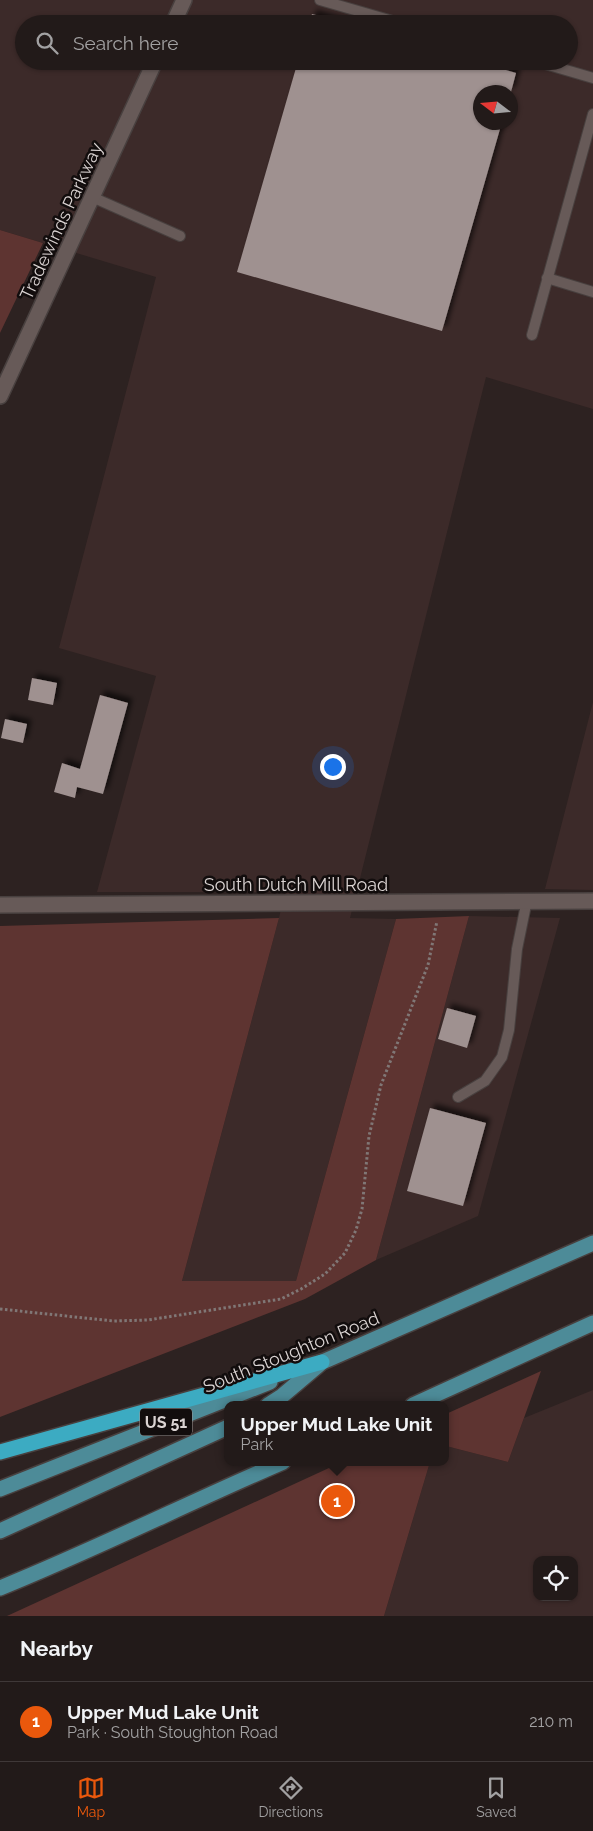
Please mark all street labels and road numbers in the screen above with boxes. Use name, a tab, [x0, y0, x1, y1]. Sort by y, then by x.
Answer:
street label: Tradewinds Parkway	[15, 139, 107, 303]
street label: South Dutch Mill Road	[204, 874, 388, 895]
street label: South Stoughton Road	[200, 1307, 382, 1397]
road number: US 51	[140, 1408, 192, 1435]

